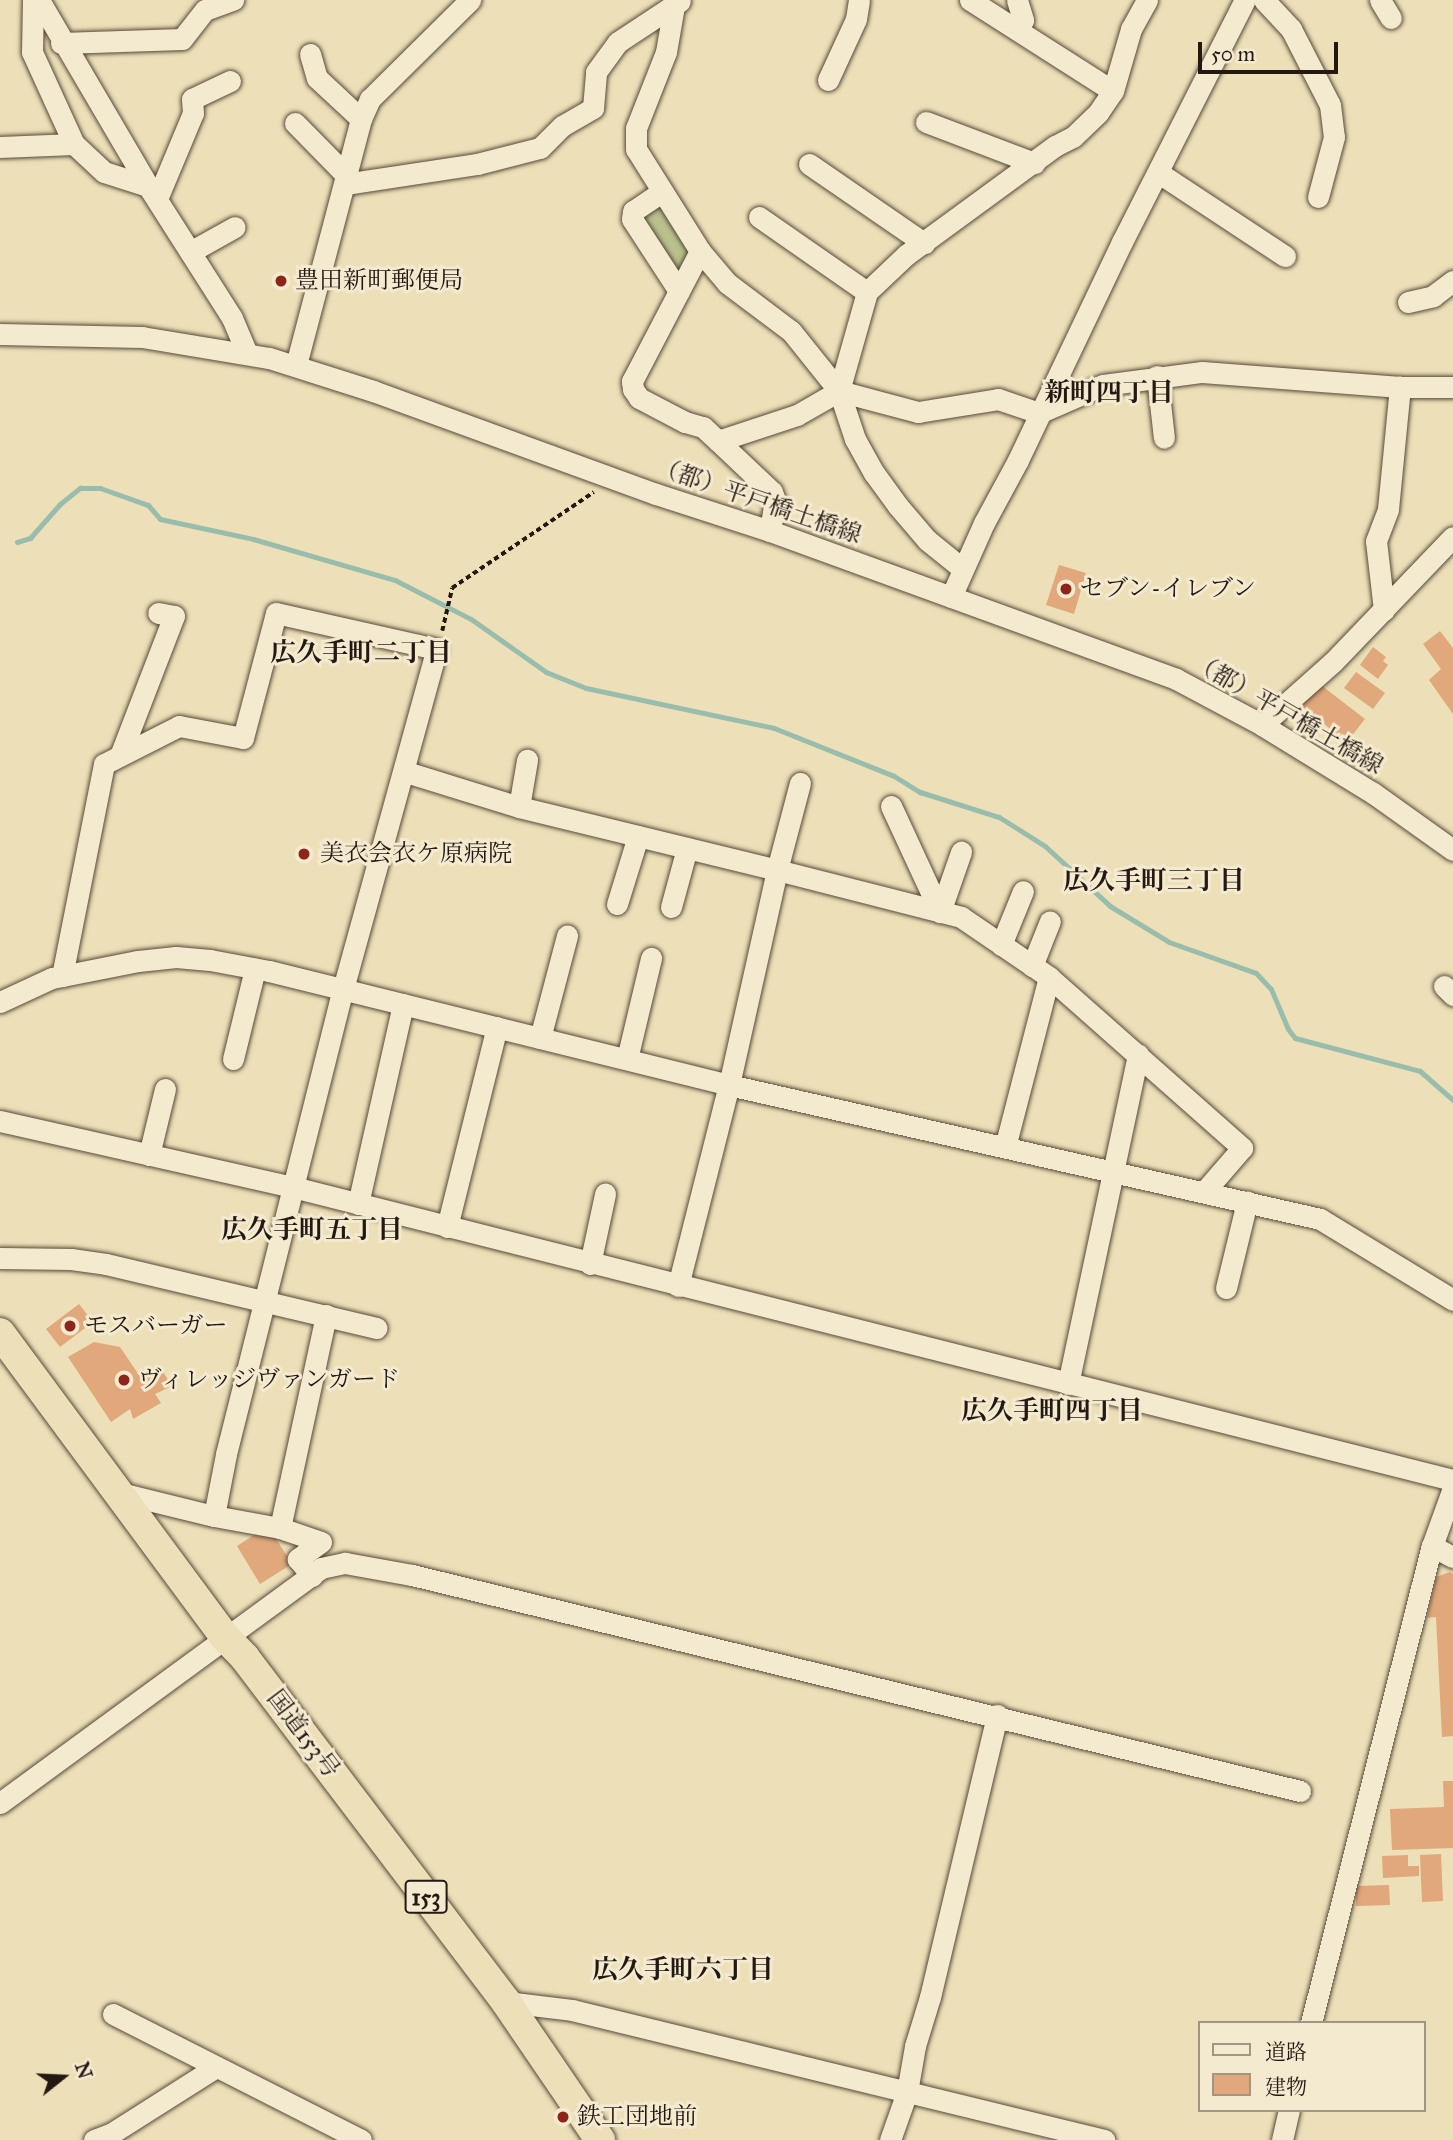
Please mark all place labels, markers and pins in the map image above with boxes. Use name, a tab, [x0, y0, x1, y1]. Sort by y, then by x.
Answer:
place label: 豊田新町郵便局	[295, 267, 463, 295]
marker: 豊田新町郵便局	[273, 273, 289, 289]
place label: セブン-イレブン	[1080, 575, 1258, 603]
marker: セブン-イレブン	[1058, 581, 1074, 597]
place label: 美衣会衣ケ原病院	[320, 840, 512, 868]
marker: 美衣会衣ケ原病院	[294, 844, 314, 864]
place label: モスバーガー	[84, 1312, 228, 1340]
marker: モスバーガー	[62, 1318, 78, 1334]
place label: ヴィレッジヴァンガード	[138, 1366, 402, 1394]
marker: ヴィレッジヴァンガード	[116, 1372, 132, 1388]
place label: 鉄工団地前	[577, 2103, 697, 2131]
marker: 鉄工団地前	[555, 2109, 571, 2125]

